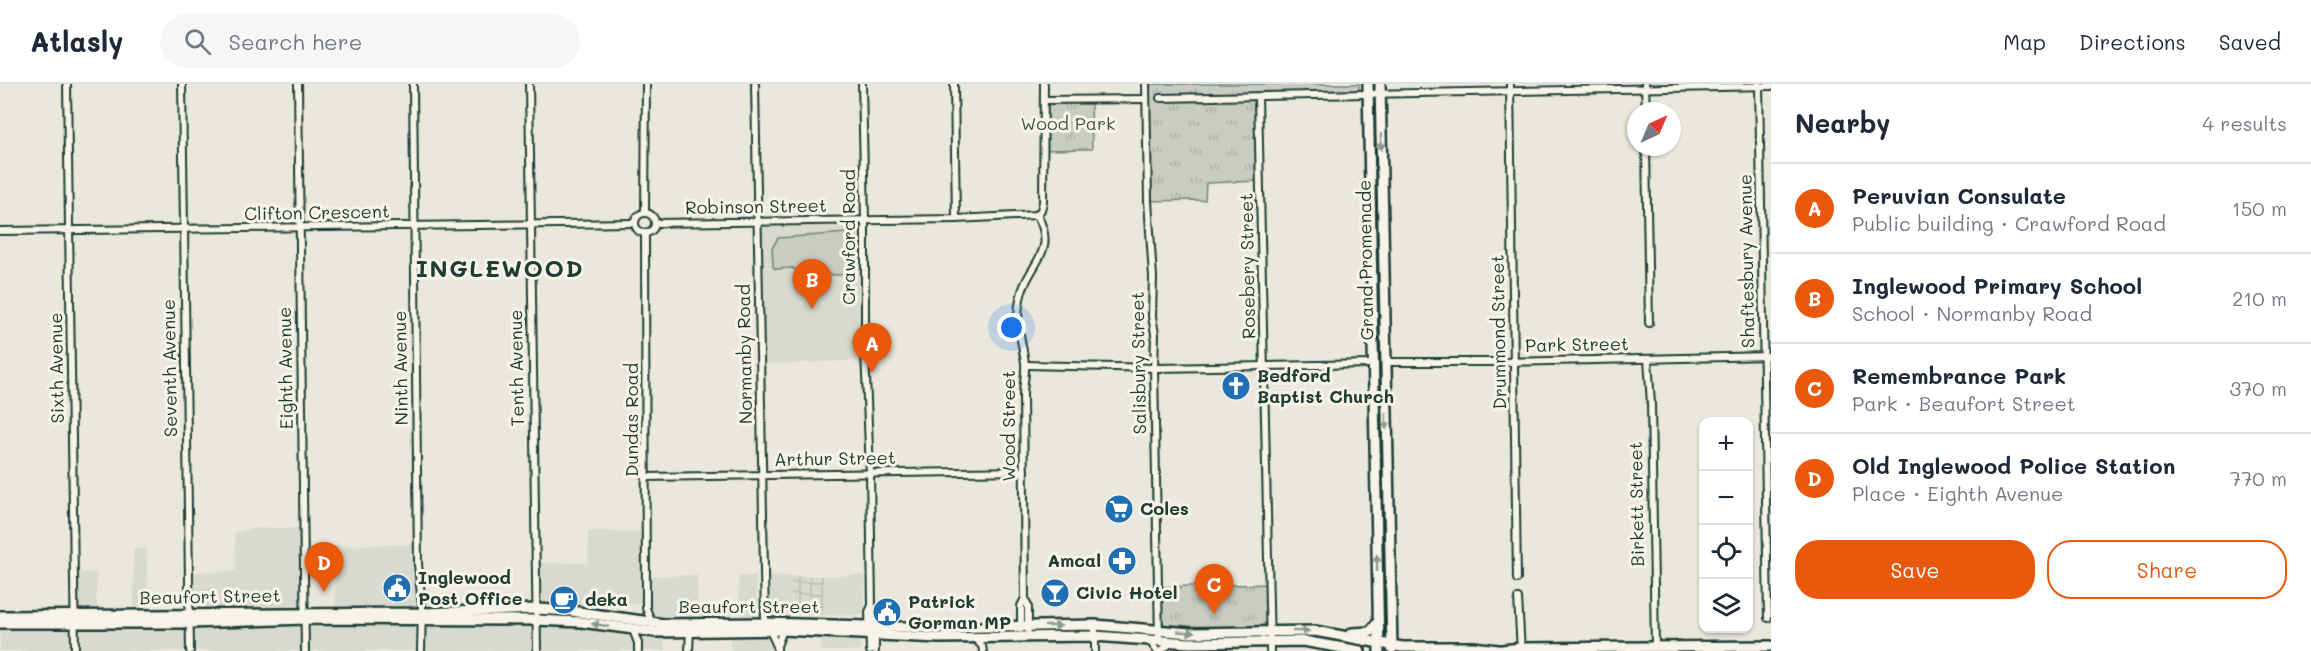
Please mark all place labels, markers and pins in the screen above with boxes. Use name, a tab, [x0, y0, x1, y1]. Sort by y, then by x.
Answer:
pin: B	[792, 260, 832, 309]
pin: A	[852, 324, 892, 373]
place label: Bedford Baptist Church	[1257, 363, 1394, 408]
church icon: Bedford Baptist Church	[1220, 370, 1252, 402]
supermarket icon: Coles	[1103, 493, 1135, 525]
place label: Coles	[1140, 496, 1189, 520]
pin: D	[304, 542, 344, 592]
pharmacy icon: Amcal	[1106, 545, 1138, 577]
place label: Amcal	[1047, 548, 1101, 572]
pin: C	[1194, 564, 1234, 614]
place label: Inglewood Post Office	[418, 565, 523, 610]
public building icon: Inglewood Post Office	[381, 572, 413, 604]
bar icon: Civic Hotel	[1039, 577, 1071, 609]
place label: Civic Hotel	[1076, 580, 1178, 604]
cafe icon: deka	[548, 584, 580, 616]
place label: deka	[585, 587, 628, 611]
place label: Patrick Gorman MP	[908, 589, 1011, 634]
public building icon: Patrick Gorman MP	[871, 596, 903, 628]

